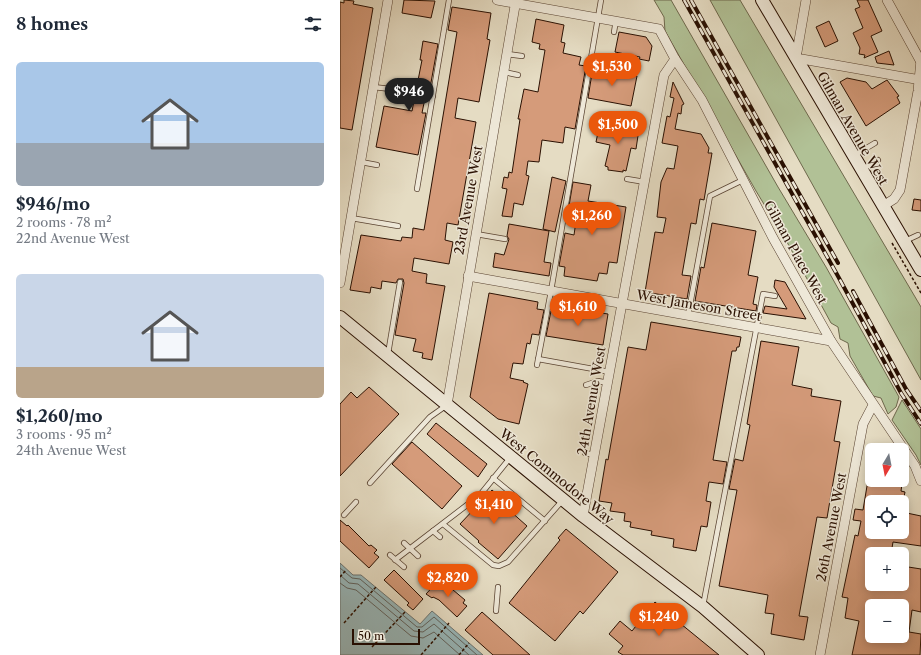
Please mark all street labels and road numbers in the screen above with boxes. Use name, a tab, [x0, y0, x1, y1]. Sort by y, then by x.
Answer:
street label: Gilman Avenue West	[814, 69, 892, 188]
street label: 23rd Avenue West	[451, 144, 486, 256]
street label: Gilman Place West	[761, 197, 831, 307]
street label: West Jameson Street	[634, 286, 763, 324]
street label: 24th Avenue West	[574, 345, 609, 457]
street label: West Commodore Way	[496, 424, 618, 528]
street label: 26th Avenue West	[813, 471, 849, 583]

